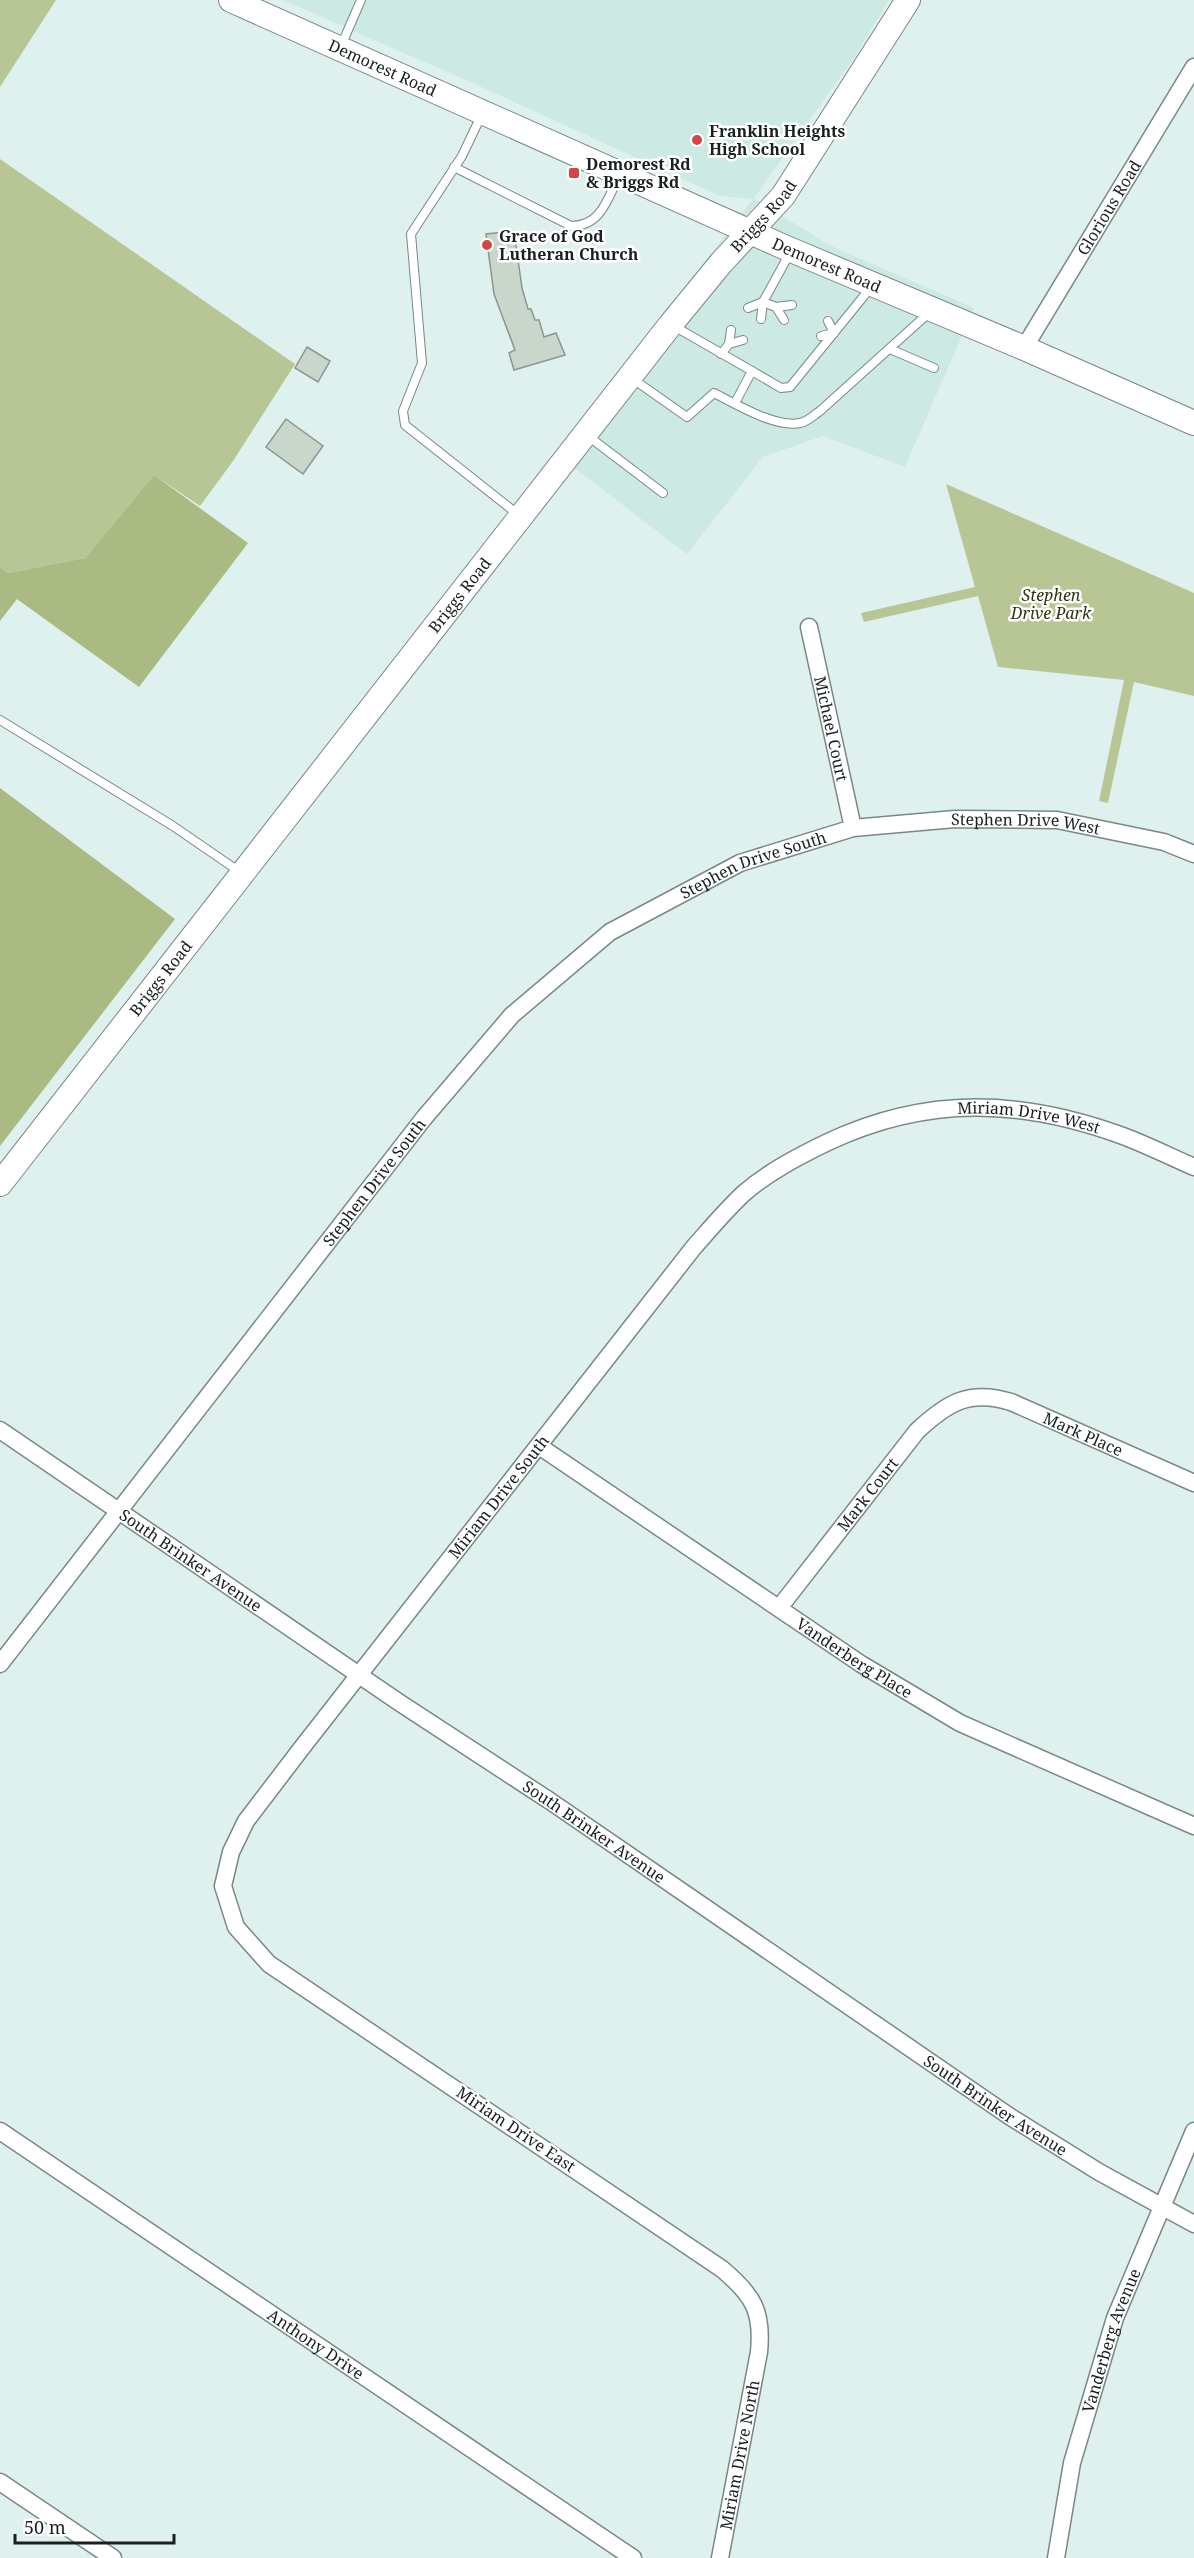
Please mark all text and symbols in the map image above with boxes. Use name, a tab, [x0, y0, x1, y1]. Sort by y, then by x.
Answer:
street label: Demorest Road	[325, 34, 440, 102]
place label: Franklin Heights High School	[709, 120, 846, 160]
marker: Franklin Heights High School	[690, 133, 704, 147]
place label: Demorest Rd & Briggs Rd	[586, 153, 691, 193]
street label: Glorious Road	[1072, 156, 1146, 259]
marker: Demorest Rd & Briggs Rd	[567, 166, 581, 180]
street label: Briggs Road	[725, 175, 802, 257]
place label: Grace of God Lutheran Church	[499, 225, 639, 265]
street label: Demorest Road	[769, 232, 885, 298]
marker: Grace of God Lutheran Church	[480, 238, 494, 252]
street label: Briggs Road	[423, 553, 496, 637]
park label: Stephen Drive Park	[1010, 584, 1092, 624]
street label: Michael Court	[809, 674, 854, 784]
street label: Stephen Drive West	[951, 808, 1102, 840]
street label: Stephen Drive South	[676, 826, 829, 904]
street label: Briggs Road	[124, 936, 197, 1021]
street label: Miriam Drive West	[957, 1096, 1103, 1139]
street label: Stephen Drive South	[318, 1114, 431, 1251]
street label: Mark Place	[1040, 1407, 1127, 1461]
street label: Miriam Drive South	[443, 1430, 554, 1563]
street label: Mark Court	[832, 1453, 903, 1536]
street label: South Brinker Avenue	[115, 1504, 266, 1617]
street label: Vanderberg Place	[792, 1612, 917, 1703]
street label: South Brinker Avenue	[518, 1775, 670, 1888]
street label: South Brinker Avenue	[919, 2050, 1072, 2161]
street label: Miriam Drive East	[452, 2081, 580, 2177]
street label: Vanderberg Avenue	[1077, 2265, 1146, 2415]
street label: Anthony Drive	[263, 2304, 368, 2385]
street label: Miriam Drive North	[715, 2378, 765, 2532]
scale bar	[15, 2507, 174, 2545]
text: 50 m	[24, 2515, 66, 2539]

